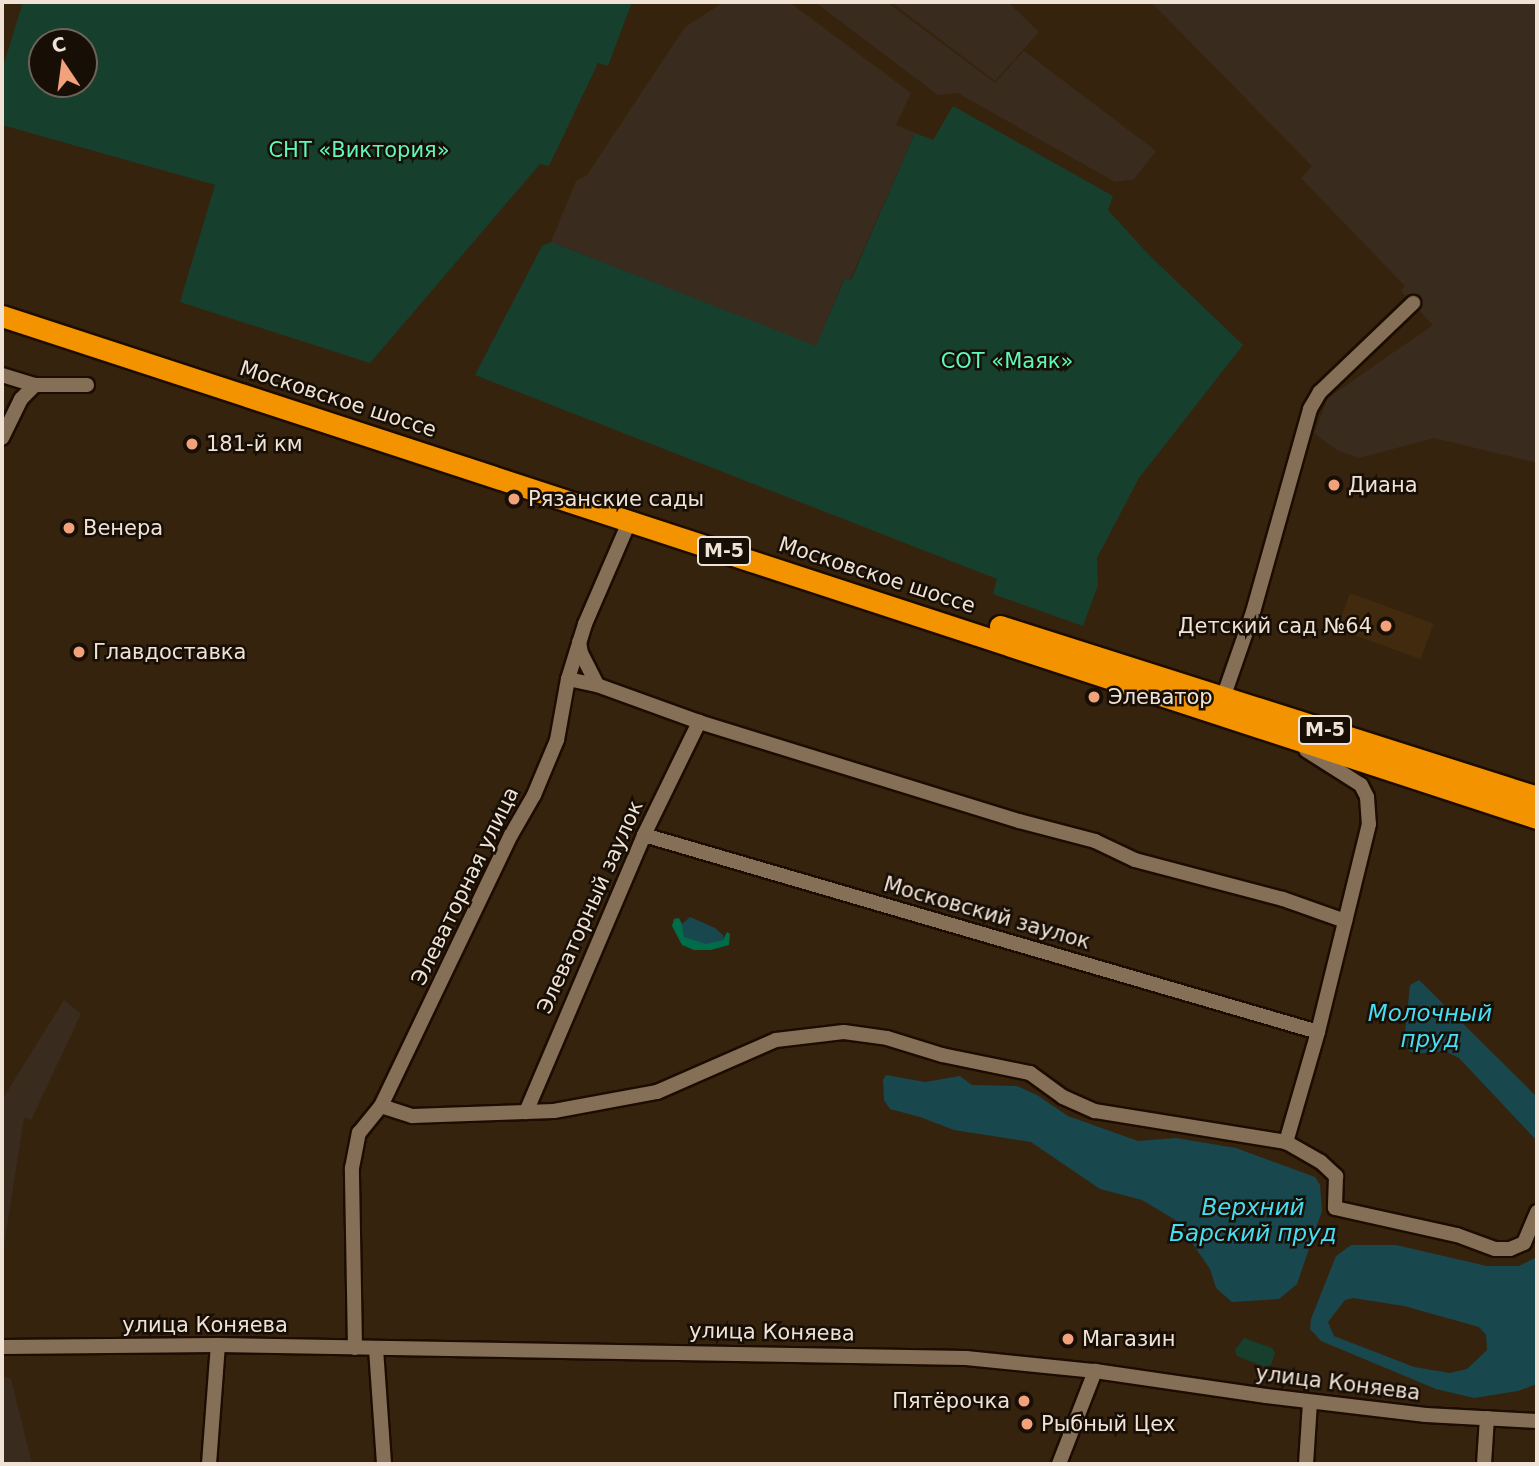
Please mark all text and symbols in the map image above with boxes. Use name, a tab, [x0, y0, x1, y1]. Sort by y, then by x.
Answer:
north arrow	[28, 28, 98, 98]
text: С	[49, 32, 68, 57]
park label: СНТ «Виктория»	[268, 137, 450, 163]
park label: СОТ «Маяк»	[941, 348, 1073, 374]
street label: Московское шоссе	[237, 355, 439, 443]
place label: 181-й км	[206, 431, 303, 457]
marker: 181-й км	[184, 436, 200, 452]
place label: Диана	[1348, 472, 1418, 498]
marker: Диана	[1326, 477, 1342, 493]
place label: Рязанские сады	[528, 486, 704, 512]
marker: Рязанские сады	[506, 491, 522, 507]
place label: Венера	[83, 515, 163, 541]
marker: Венера	[61, 520, 77, 536]
street label: Московское шоссе	[776, 531, 978, 619]
road number: М-5	[696, 536, 752, 566]
place label: Детский сад №64	[1178, 613, 1372, 639]
marker: Детский сад №64	[1378, 618, 1394, 634]
place label: Главдоставка	[93, 639, 246, 665]
marker: Главдоставка	[71, 644, 87, 660]
place label: Элеватор	[1108, 684, 1213, 710]
marker: Элеватор	[1086, 689, 1102, 705]
road number: М-5	[1297, 715, 1353, 746]
street label: Элеваторная улица	[406, 783, 524, 989]
street label: Элеваторный заулок	[532, 796, 648, 1018]
street label: Московский заулок	[881, 871, 1093, 955]
water label: Молочный пруд	[1368, 999, 1492, 1053]
water label: Верхний Барский пруд	[1169, 1193, 1337, 1247]
street label: улица Коняева	[122, 1312, 288, 1338]
street label: улица Коняева	[689, 1318, 855, 1346]
place label: Магазин	[1082, 1326, 1175, 1352]
marker: Магазин	[1060, 1331, 1076, 1347]
street label: улица Коняева	[1254, 1360, 1422, 1406]
place label: Пятёрочка	[892, 1388, 1010, 1414]
marker: Пятёрочка	[1016, 1393, 1032, 1409]
place label: Рыбный Цех	[1041, 1411, 1175, 1437]
marker: Рыбный Цех	[1019, 1416, 1035, 1432]

